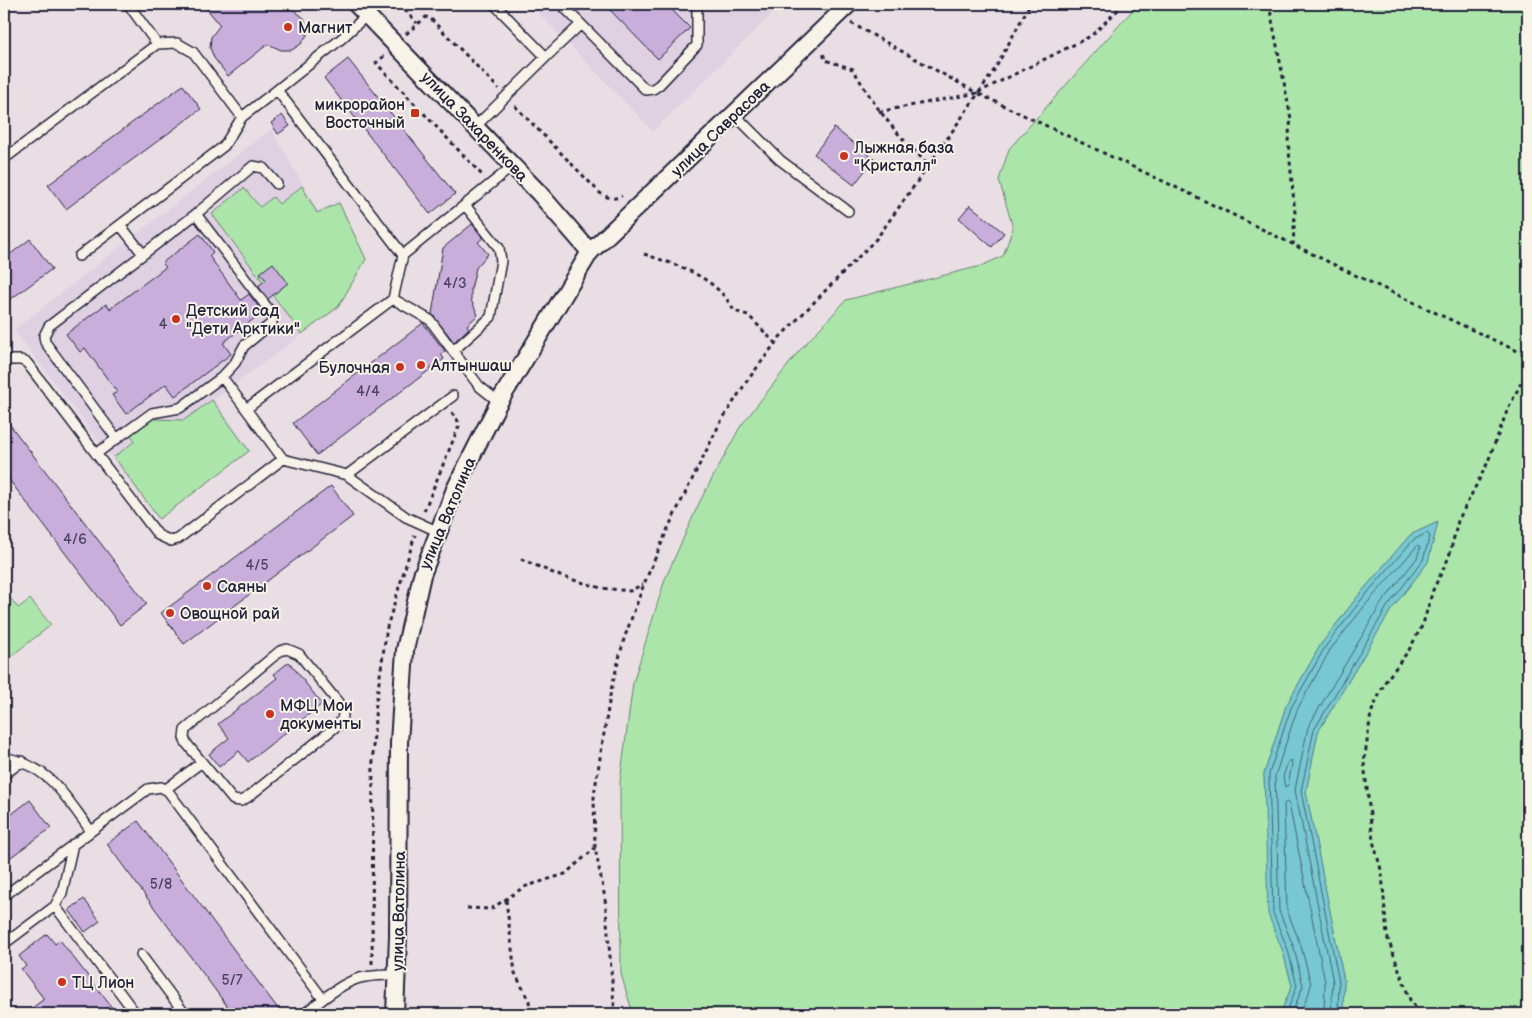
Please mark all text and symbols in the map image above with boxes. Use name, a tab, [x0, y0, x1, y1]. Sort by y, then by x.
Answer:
place label: Магнит	[298, 19, 353, 38]
marker: Магнит	[282, 21, 294, 33]
street label: улица Захаренкова	[417, 68, 532, 186]
street label: улица Саврасова	[668, 77, 775, 181]
place label: микрорайон Восточный	[315, 96, 405, 133]
marker: микрорайон Восточный	[409, 107, 421, 119]
place label: Лыжная база "Кристалл"	[853, 139, 954, 176]
marker: Лыжная база "Кристалл"	[838, 150, 850, 162]
house number: 4/3	[443, 275, 467, 292]
place label: Детский сад "Дети Арктики"	[186, 302, 300, 339]
marker: Детский сад "Дети Арктики"	[170, 313, 182, 325]
house number: 4	[159, 316, 168, 333]
place label: Алтыншаш	[430, 357, 512, 376]
place label: Булочная	[318, 359, 390, 378]
marker: Алтыншаш	[415, 359, 427, 371]
marker: Булочная	[394, 361, 406, 373]
house number: 4/4	[356, 383, 380, 400]
street label: улица Ватолина	[416, 454, 481, 573]
house number: 4/6	[63, 531, 87, 548]
house number: 4/5	[246, 557, 268, 574]
place label: Саяны	[217, 578, 267, 597]
marker: Саяны	[201, 580, 213, 592]
place label: Овощной рай	[180, 605, 280, 624]
marker: Овощной рай	[164, 607, 176, 619]
place label: МФЦ Мои документы	[280, 697, 361, 734]
marker: МФЦ Мои документы	[264, 708, 276, 720]
street label: улица Ватолина	[389, 850, 410, 971]
house number: 5/8	[150, 876, 172, 893]
house number: 5/7	[221, 972, 243, 989]
place label: ТЦ Лион	[72, 974, 134, 993]
marker: ТЦ Лион	[56, 976, 68, 988]

